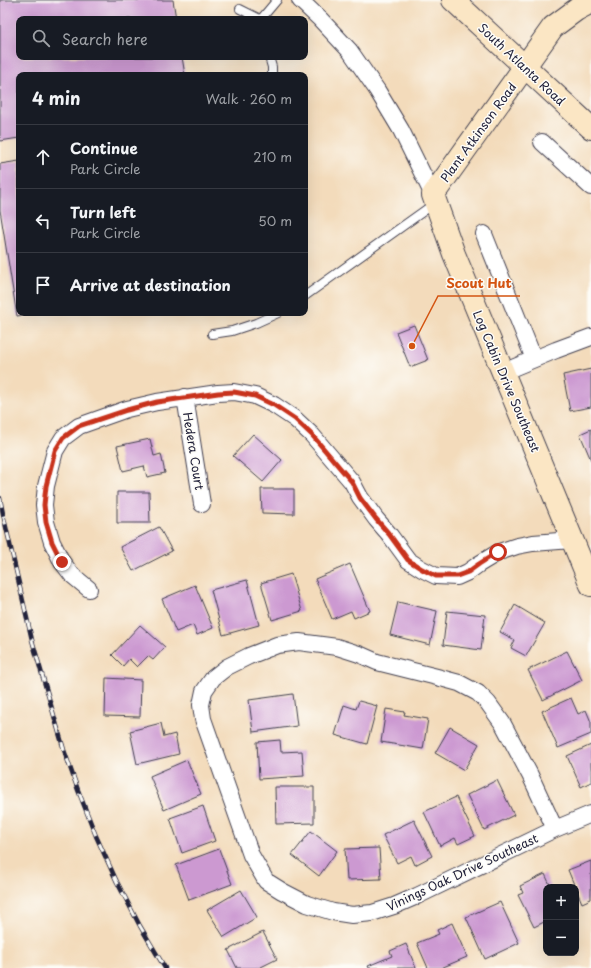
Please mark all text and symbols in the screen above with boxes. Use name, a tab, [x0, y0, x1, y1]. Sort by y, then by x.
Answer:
search box	[16, 16, 308, 60]
street label: South Atlanta Road	[474, 19, 570, 109]
icon: search	[30, 27, 52, 49]
text: Search here	[62, 27, 148, 50]
street label: Plant Atkinson Road	[436, 78, 520, 185]
text: 4 min	[32, 85, 80, 111]
text: Walk · 260 m	[206, 89, 292, 108]
text: Continue	[70, 136, 138, 159]
icon: ahead	[32, 146, 54, 168]
text: 210 m	[253, 147, 292, 166]
text: Park Circle	[70, 159, 141, 178]
text: Turn left	[70, 200, 136, 223]
icon: left	[32, 210, 54, 232]
text: 50 m	[258, 211, 292, 230]
text: Park Circle	[70, 223, 141, 242]
callout: Scout Hut	[438, 271, 520, 296]
text: Arrive at destination	[70, 273, 231, 296]
text: Scout Hut	[446, 273, 512, 292]
icon: arrive	[32, 274, 54, 296]
street label: Log Cabin Drive Southeast	[469, 307, 545, 455]
street label: Hedera Court	[179, 411, 209, 491]
route start	[489, 543, 507, 561]
route end	[53, 553, 71, 571]
street label: Vinings Oak Drive Southeast	[383, 829, 541, 915]
map controls	[543, 884, 579, 956]
button: +	[543, 884, 579, 920]
button: −	[543, 920, 579, 956]

